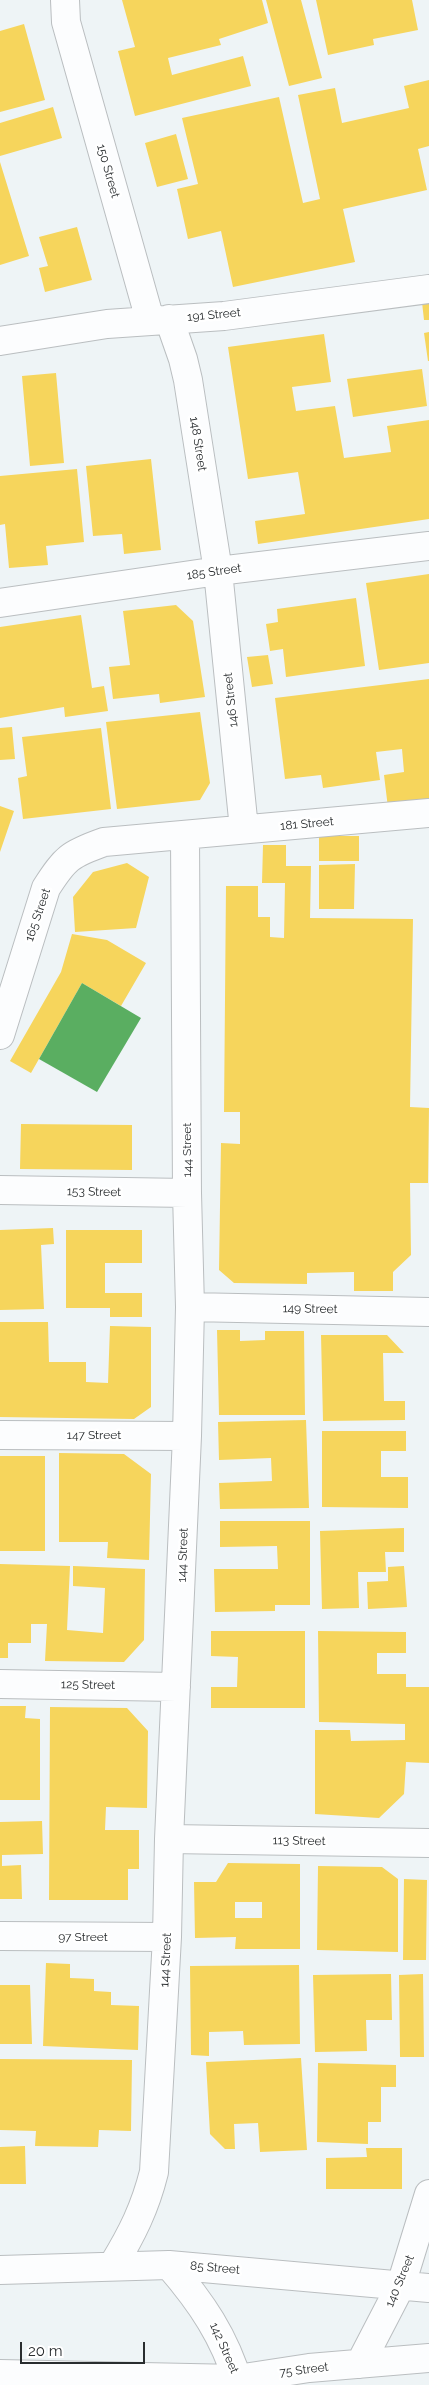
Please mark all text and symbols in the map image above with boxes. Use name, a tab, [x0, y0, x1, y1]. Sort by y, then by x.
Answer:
street label: 150 Street	[93, 142, 123, 200]
street label: 191 Street	[187, 305, 241, 325]
street label: 148 Street	[187, 416, 209, 472]
street label: 185 Street	[186, 561, 242, 583]
street label: 146 Street	[221, 672, 241, 728]
street label: 181 Street	[280, 814, 334, 834]
street label: 165 Street	[22, 887, 54, 943]
street label: 144 Street	[180, 1123, 194, 1177]
street label: 153 Street	[67, 1184, 121, 1200]
street label: 149 Street	[282, 1301, 338, 1317]
street label: 147 Street	[67, 1428, 121, 1442]
street label: 144 Street	[175, 1527, 191, 1583]
street label: 125 Street	[61, 1677, 115, 1693]
street label: 113 Street	[272, 1833, 326, 1849]
street label: 97 Street	[58, 1930, 108, 1944]
street label: 144 Street	[157, 1932, 175, 1988]
street label: 140 Street	[383, 2253, 417, 2309]
street label: 85 Street	[189, 2259, 241, 2277]
street label: 142 Street	[206, 2320, 242, 2376]
scale bar	[22, 2332, 148, 2364]
text: 20 m	[28, 2342, 63, 2360]
street label: 75 Street	[279, 2360, 329, 2380]

